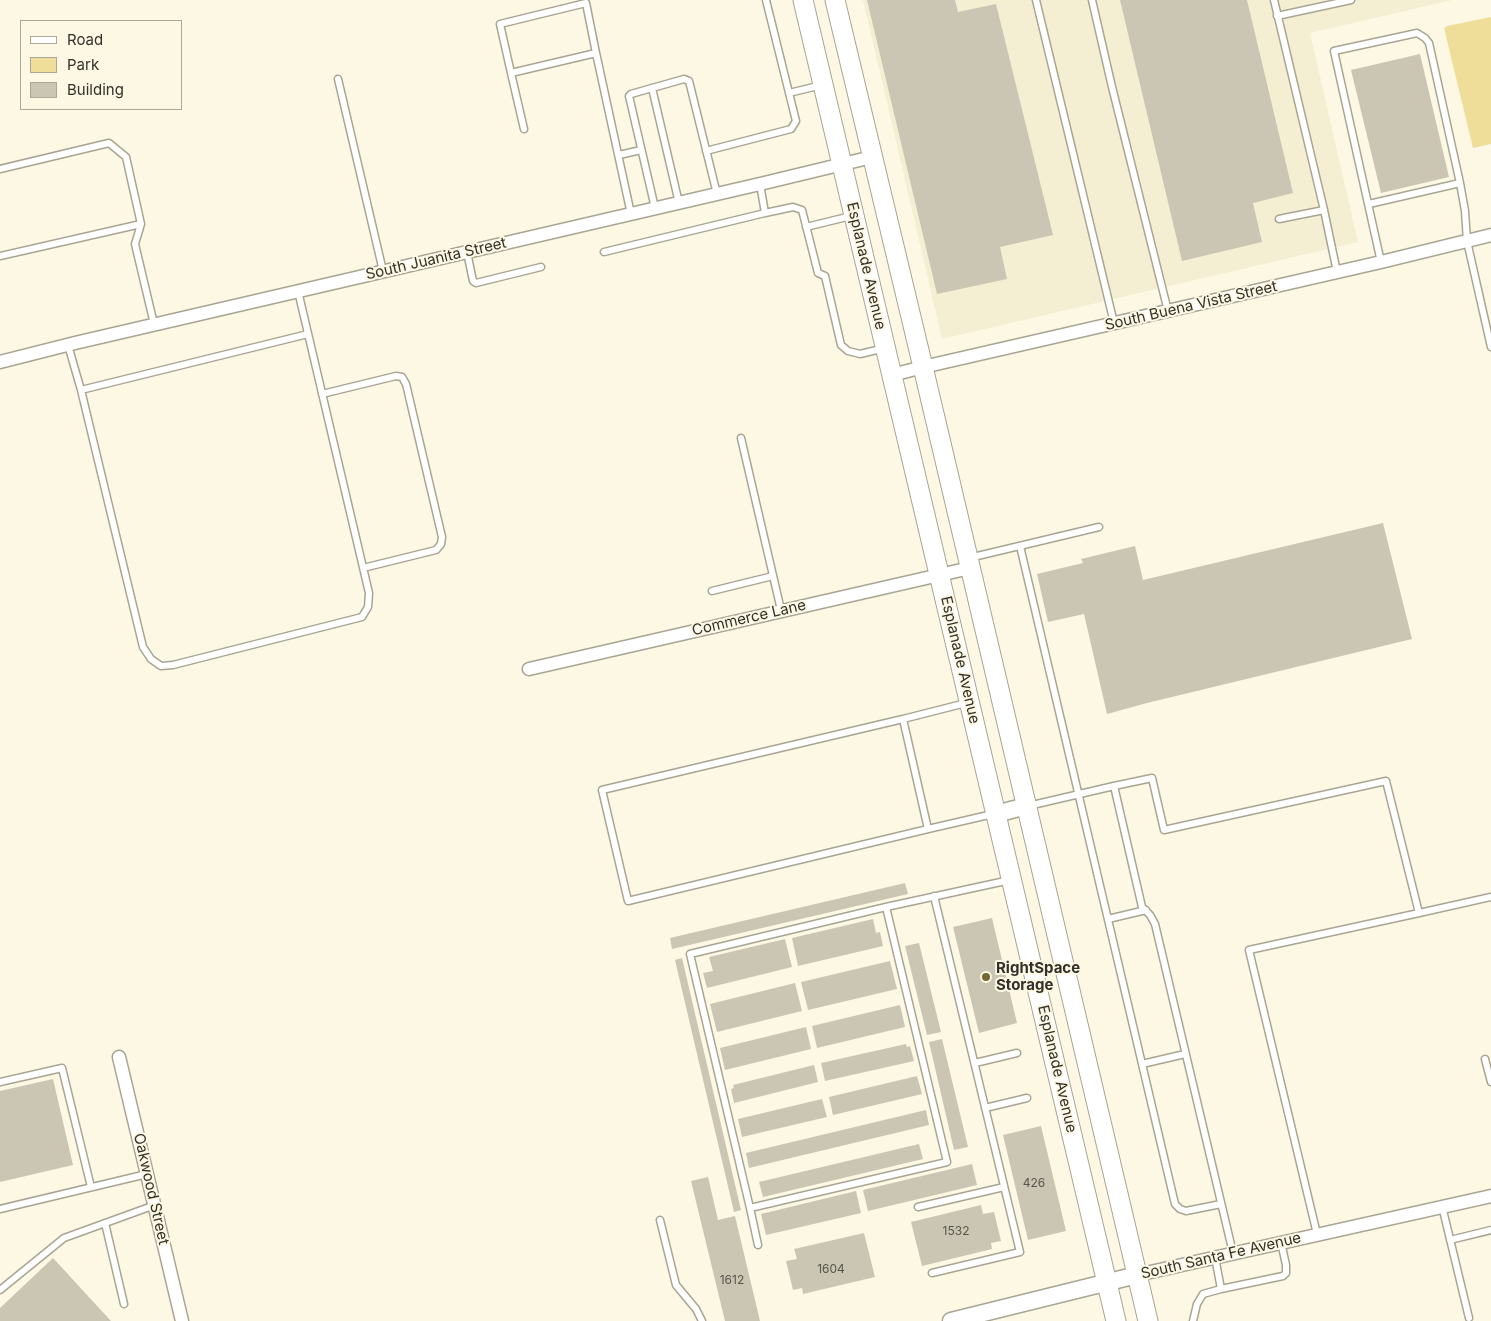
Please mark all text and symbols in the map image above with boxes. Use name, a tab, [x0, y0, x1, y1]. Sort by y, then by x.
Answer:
legend	[20, 20, 182, 110]
text: Road	[67, 30, 103, 49]
text: Park	[67, 55, 99, 74]
text: Building	[67, 80, 124, 99]
street label: Esplanade Avenue	[843, 200, 889, 332]
street label: South Juanita Street	[364, 234, 508, 284]
street label: South Buena Vista Street	[1103, 277, 1279, 335]
street label: Esplanade Avenue	[937, 594, 983, 726]
street label: Commerce Lane	[690, 596, 808, 640]
place label: RightSpace Storage	[996, 959, 1080, 994]
marker: RightSpace Storage	[980, 971, 992, 983]
street label: Esplanade Avenue	[1034, 1003, 1080, 1135]
street label: Oakwood Street	[129, 1132, 173, 1246]
house number: 426	[1023, 1176, 1045, 1190]
house number: 1532	[943, 1224, 969, 1238]
street label: South Santa Fe Avenue	[1139, 1229, 1303, 1283]
house number: 1604	[817, 1262, 845, 1276]
house number: 1612	[720, 1273, 744, 1287]

